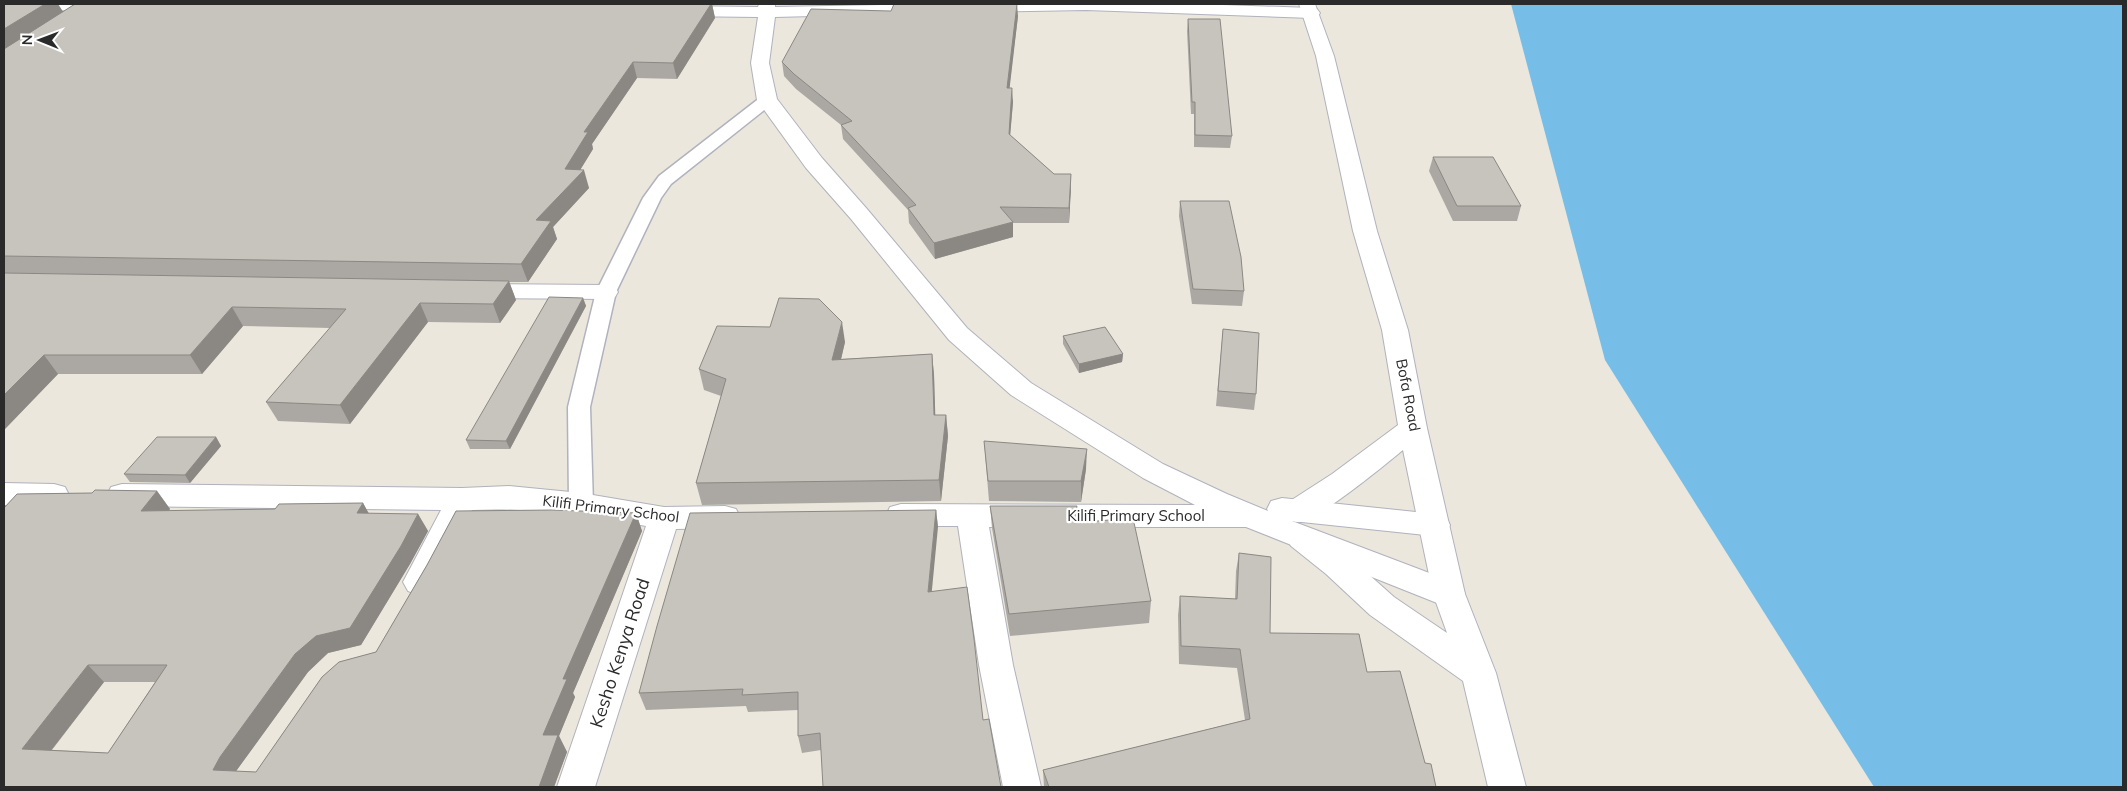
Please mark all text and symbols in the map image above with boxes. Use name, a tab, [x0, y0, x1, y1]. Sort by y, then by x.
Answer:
north arrow	[15, 15, 65, 65]
text: N	[18, 34, 36, 45]
street label: Bofa Road	[1392, 357, 1425, 433]
street label: Kilifi Primary School	[542, 491, 681, 526]
street label: Kilifi Primary School	[1067, 506, 1205, 525]
street label: Kesho Kenya Road	[584, 575, 655, 731]

